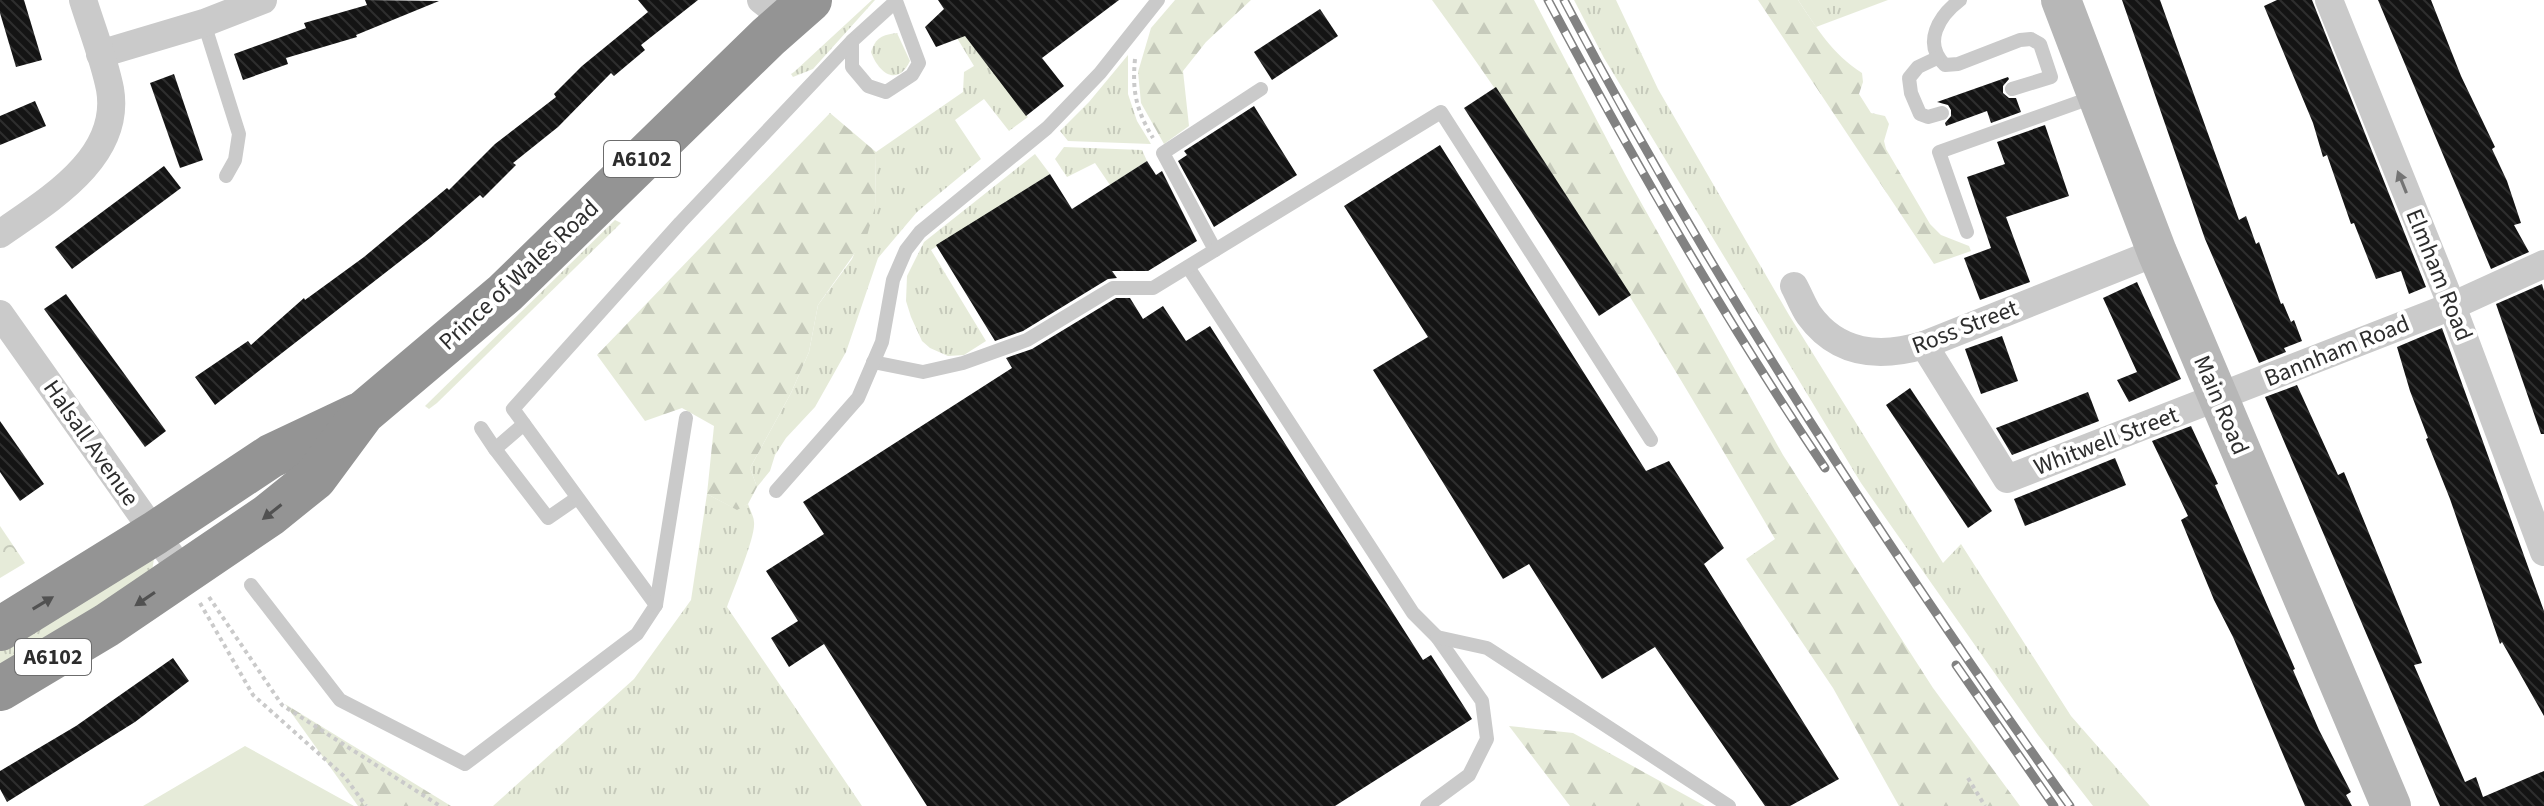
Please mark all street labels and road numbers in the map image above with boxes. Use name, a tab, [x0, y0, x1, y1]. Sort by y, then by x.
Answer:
road number: A6102	[604, 141, 680, 177]
street label: Prince of Wales Road	[431, 191, 607, 359]
street label: Elmham Road	[2397, 204, 2481, 346]
street label: Ross Street	[1907, 291, 2023, 363]
street label: Bannham Road	[2259, 306, 2415, 396]
street label: Main Road	[2184, 350, 2258, 460]
street label: Halsall Avenue	[34, 373, 148, 513]
street label: Whitwell Street	[2029, 397, 2183, 485]
road number: A6102	[15, 639, 91, 675]

